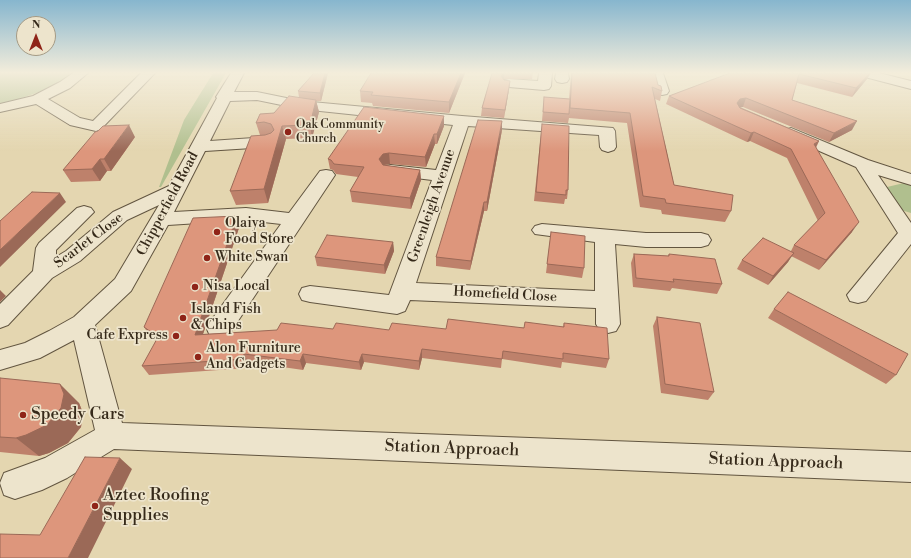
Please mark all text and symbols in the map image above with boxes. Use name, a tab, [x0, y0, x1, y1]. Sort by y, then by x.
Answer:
north arrow	[16, 16, 56, 56]
text: N	[32, 18, 40, 32]
place label: Oak Community Church	[296, 118, 384, 146]
marker: Oak Community Church	[283, 127, 293, 137]
street label: Greenleigh Avenue	[405, 147, 459, 265]
street label: Chipperfield Road	[134, 149, 202, 259]
street label: Scarlet Close	[51, 210, 127, 272]
place label: Olaiya Food Store	[225, 216, 293, 248]
marker: Olaiya Food Store	[212, 227, 222, 237]
place label: White Swan	[215, 250, 288, 266]
marker: White Swan	[202, 253, 212, 263]
place label: Nisa Local	[203, 279, 270, 295]
marker: Nisa Local	[190, 282, 200, 292]
street label: Homefield Close	[453, 284, 557, 306]
place label: Island Fish & Chips	[191, 302, 261, 334]
marker: Island Fish & Chips	[178, 313, 188, 323]
place label: Cafe Express	[86, 328, 168, 344]
marker: Cafe Express	[171, 331, 181, 341]
place label: Alon Furniture And Gadgets	[206, 341, 301, 374]
marker: Alon Furniture And Gadgets	[193, 352, 203, 362]
place label: Speedy Cars	[31, 405, 124, 425]
marker: Speedy Cars	[18, 410, 28, 420]
street label: Station Approach	[384, 436, 520, 462]
street label: Station Approach	[708, 449, 844, 475]
place label: Aztec Roofing Supplies	[103, 486, 209, 526]
marker: Aztec Roofing Supplies	[90, 501, 100, 511]

